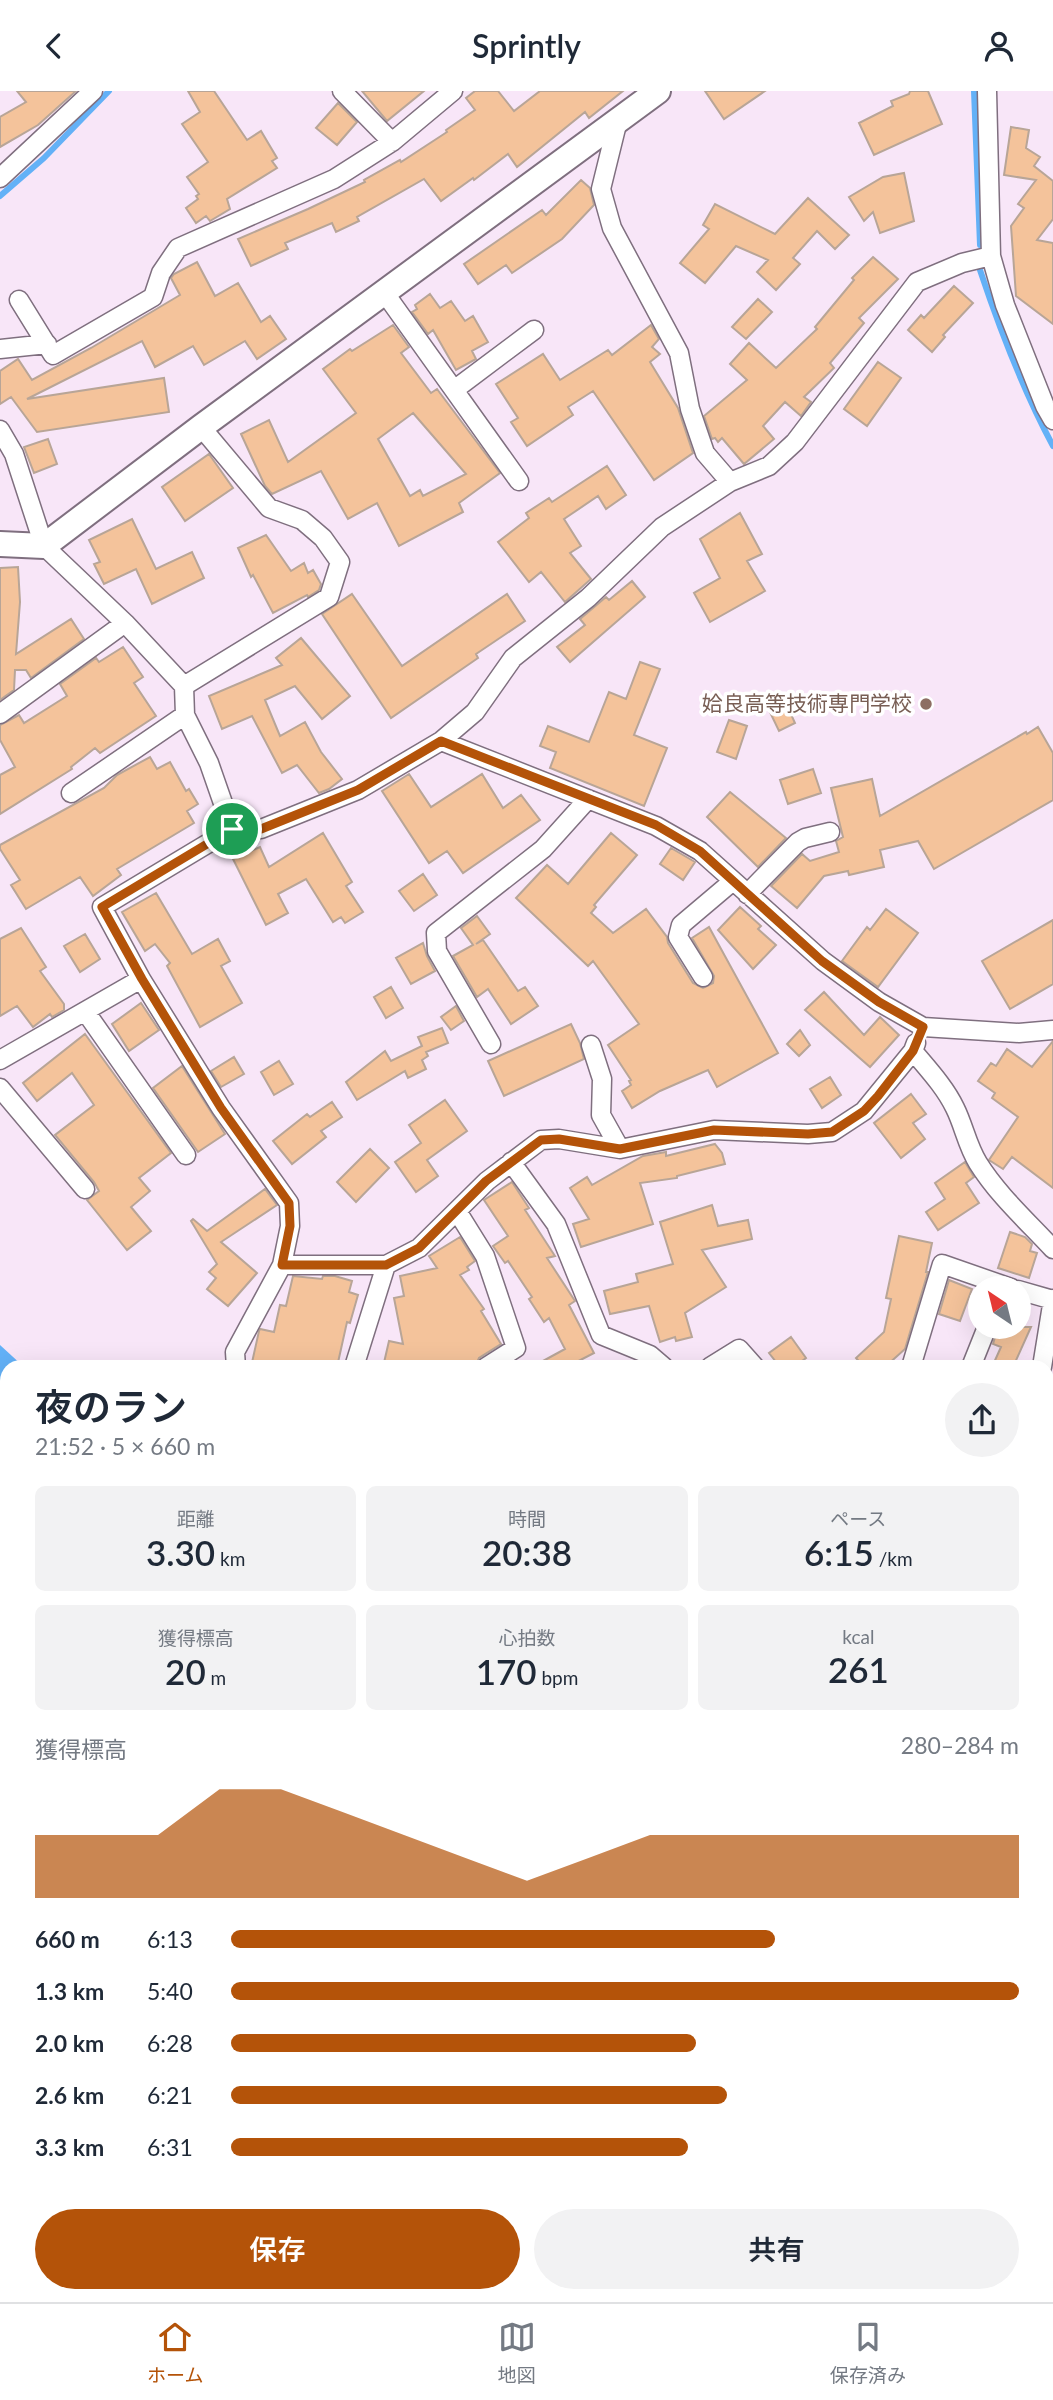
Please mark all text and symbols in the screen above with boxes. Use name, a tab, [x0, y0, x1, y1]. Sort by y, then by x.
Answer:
text: Sprintly	[472, 26, 581, 65]
icon: back	[35, 27, 73, 65]
icon: person	[980, 27, 1018, 65]
place label: 姶良高等技術専門学校	[702, 690, 912, 715]
marker: 姶良高等技術専門学校	[918, 696, 934, 712]
pin	[202, 799, 262, 859]
icon: arrive	[213, 810, 251, 848]
north arrow	[968, 1276, 1031, 1339]
map controls	[968, 1276, 1031, 1339]
text: 夜のラン	[35, 1383, 187, 1429]
button: share	[945, 1383, 1019, 1457]
text: 21:52 · 5 × 660 m	[35, 1432, 215, 1460]
text: 距離	[177, 1507, 215, 1530]
text: 時間	[508, 1507, 546, 1530]
text: ペース	[830, 1507, 886, 1530]
text: 3.30	[146, 1531, 215, 1573]
text: 20:38	[482, 1531, 572, 1573]
text: 6:15	[804, 1531, 874, 1573]
text: km	[215, 1547, 245, 1570]
text: /km	[874, 1547, 913, 1570]
text: kcal	[842, 1625, 874, 1648]
text: 獲得標高	[158, 1626, 234, 1649]
text: 心拍数	[498, 1626, 556, 1649]
text: 261	[828, 1648, 889, 1690]
text: 20	[165, 1650, 206, 1692]
text: 170	[476, 1650, 537, 1692]
text: m	[206, 1666, 226, 1689]
text: bpm	[537, 1666, 578, 1689]
text: 280–284 m	[901, 1731, 1019, 1759]
text: 獲得標高	[35, 1735, 127, 1763]
text: 660 m	[35, 1925, 100, 1953]
text: 6:13	[147, 1925, 193, 1953]
text: 1.3 km	[35, 1977, 104, 2005]
text: 5:40	[147, 1977, 193, 2005]
text: 2.0 km	[35, 2029, 104, 2057]
text: 6:28	[147, 2029, 193, 2057]
text: 2.6 km	[35, 2081, 104, 2109]
text: 6:21	[147, 2081, 193, 2109]
text: 3.3 km	[35, 2133, 104, 2161]
text: 6:31	[147, 2133, 193, 2161]
button: 保存	[35, 2209, 520, 2289]
button: 共有	[534, 2209, 1019, 2289]
tab: ホーム	[147, 2318, 204, 2387]
tab: 地図	[498, 2318, 536, 2387]
tab: 保存済み	[830, 2318, 906, 2387]

